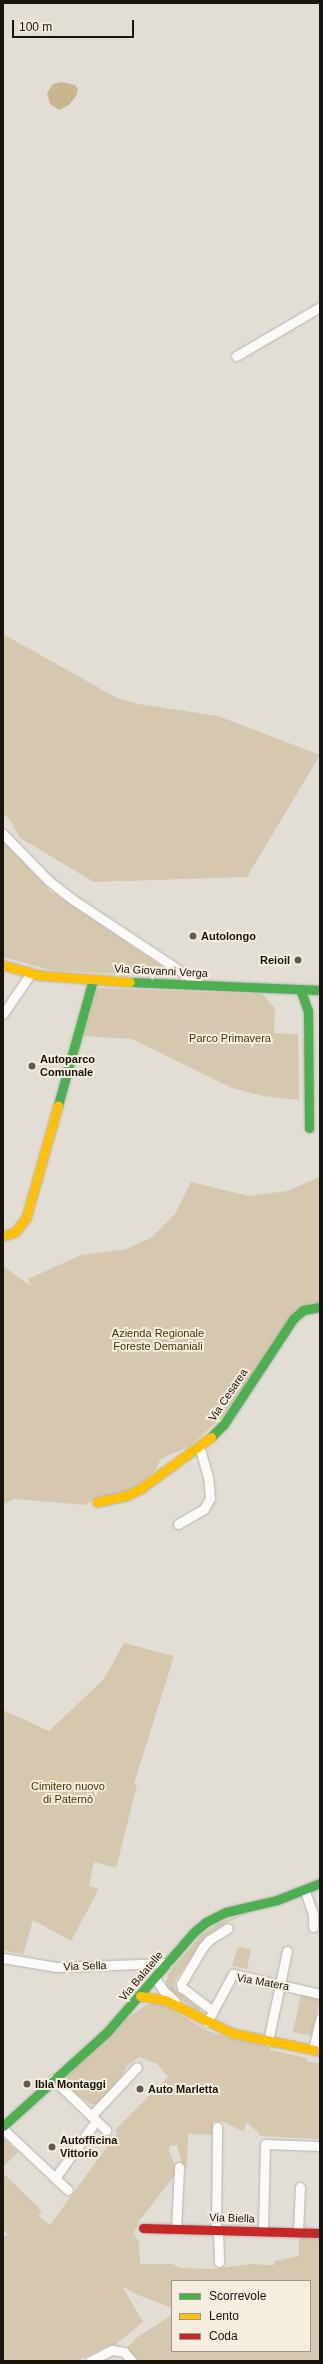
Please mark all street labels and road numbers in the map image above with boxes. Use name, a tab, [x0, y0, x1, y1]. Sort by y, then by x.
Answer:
street label: Via Giovanni Verga	[114, 962, 208, 980]
street label: Via Cesarea	[206, 1366, 250, 1424]
street label: Via Balatelle	[116, 1948, 166, 2004]
street label: Via Sella	[63, 1959, 107, 1973]
street label: Via Matera	[236, 1971, 290, 1993]
street label: Via Biella	[209, 2211, 255, 2225]

